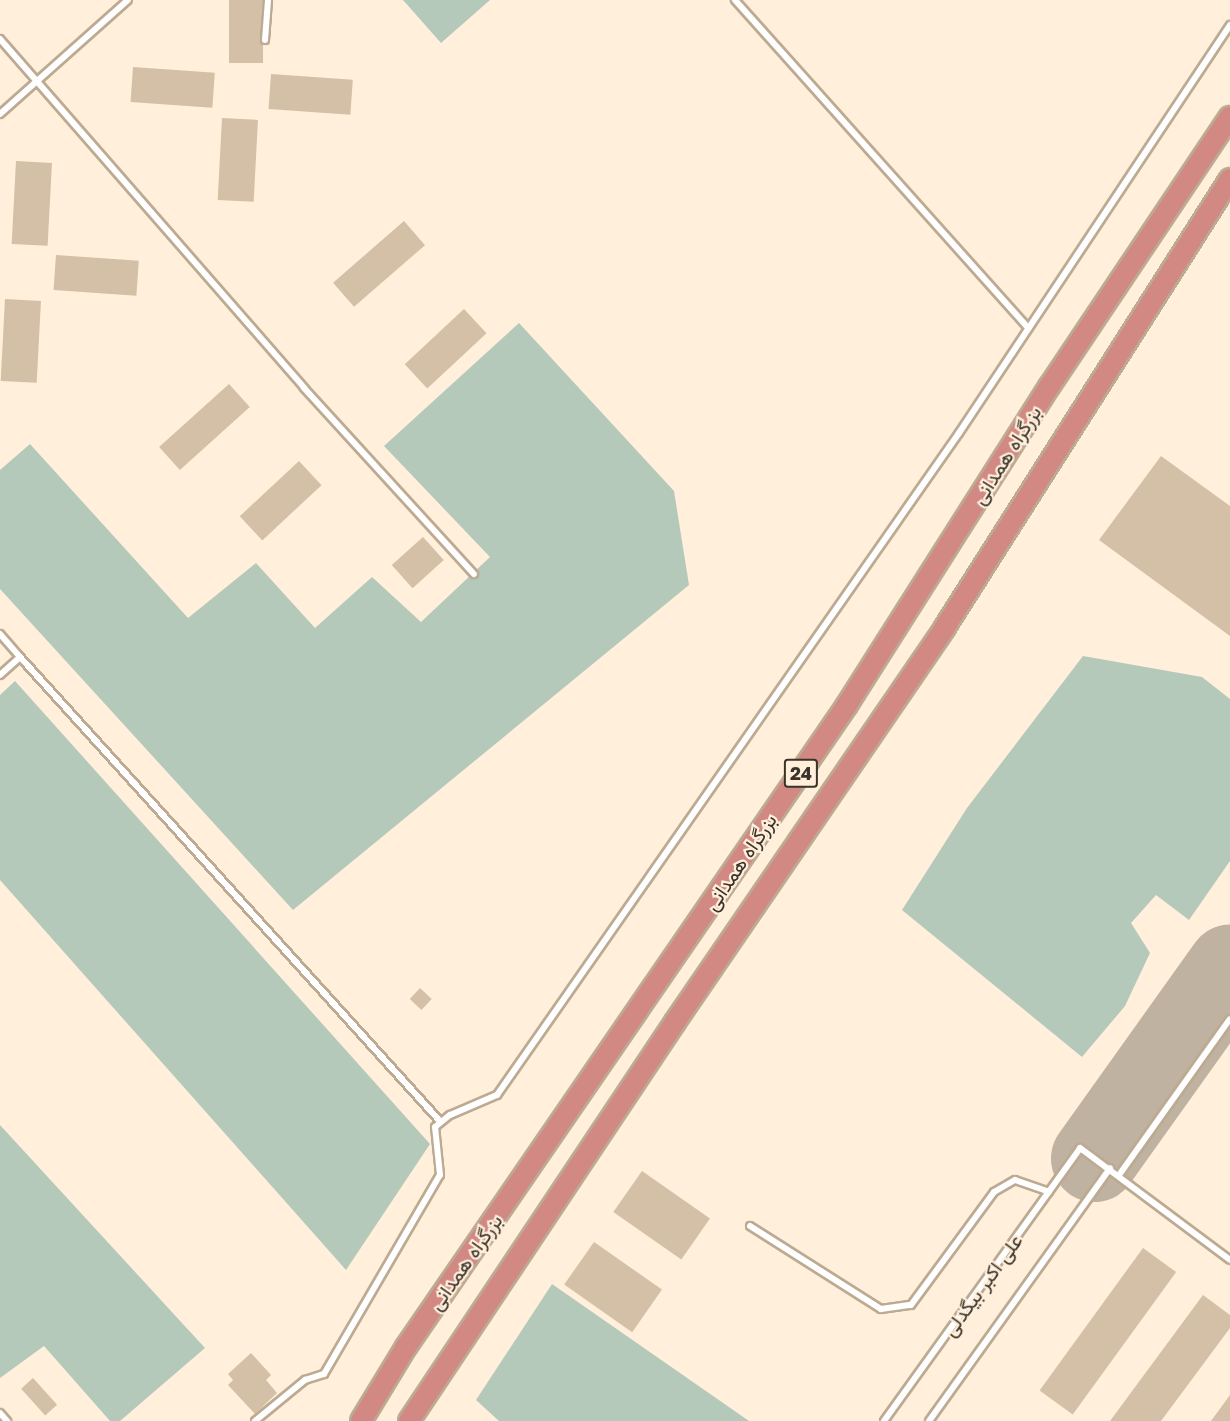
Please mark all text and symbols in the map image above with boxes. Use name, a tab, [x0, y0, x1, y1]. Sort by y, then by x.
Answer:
street label: بزرگراه همدانی	[966, 401, 1046, 509]
road number: 24	[783, 758, 819, 788]
street label: بزرگراه همدانی	[699, 809, 781, 915]
street label: بزرگراه همدانی	[423, 1209, 507, 1315]
street label: علی اکبر بیگدلی	[937, 1229, 1027, 1341]

